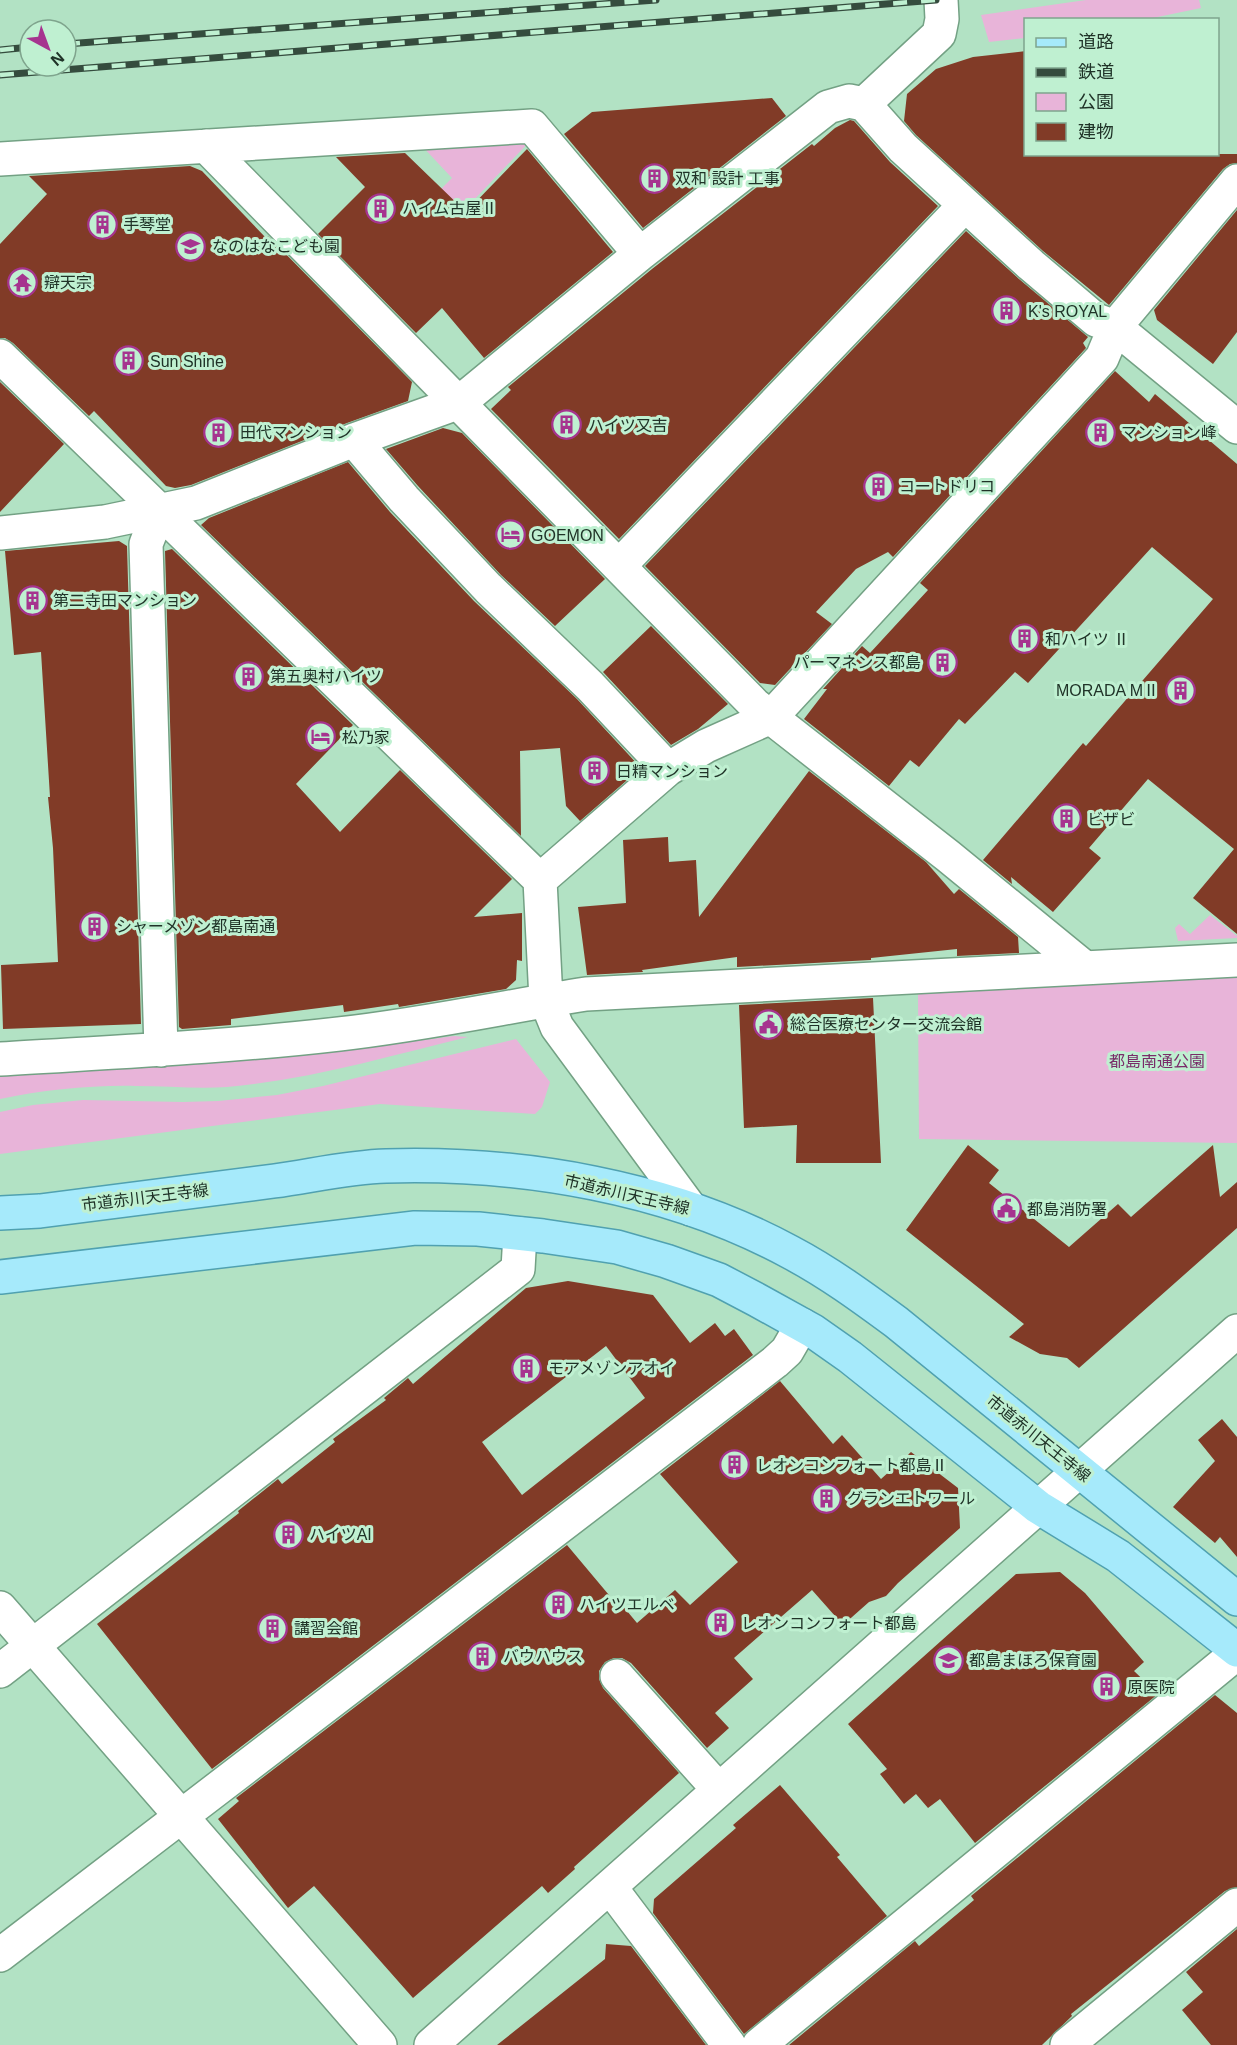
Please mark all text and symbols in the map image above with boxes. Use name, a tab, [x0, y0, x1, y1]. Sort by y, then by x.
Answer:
north arrow	[18, 18, 78, 78]
legend	[1024, 18, 1219, 156]
text: 道路	[1078, 32, 1114, 52]
text: N	[48, 49, 67, 69]
text: 鉄道	[1078, 62, 1114, 82]
text: 公園	[1078, 92, 1114, 112]
text: 建物	[1078, 122, 1114, 142]
building icon: 双和 設計 工事	[638, 162, 670, 194]
place label: 双和 設計 工事	[675, 170, 780, 187]
building icon: ハイム古屋Ⅱ	[365, 192, 397, 224]
place label: ハイム古屋Ⅱ	[402, 200, 497, 217]
building icon: 手琴堂	[86, 208, 118, 240]
place label: 手琴堂	[123, 216, 171, 233]
school or university icon: なのはなこども園	[175, 230, 207, 262]
place label: なのはなこども園	[212, 238, 340, 255]
temple icon: 辯天宗	[7, 266, 39, 298]
place label: 辯天宗	[44, 274, 92, 291]
building icon: K's ROYAL	[991, 295, 1023, 327]
place label: K's ROYAL	[1028, 303, 1107, 320]
building icon: Sun Shine	[113, 345, 145, 377]
place label: Sun Shine	[150, 353, 224, 370]
building icon: ハイツ又吉	[551, 409, 583, 441]
building icon: 田代マンション	[203, 416, 235, 448]
building icon: マンション峰	[1084, 416, 1116, 448]
place label: ハイツ又吉	[588, 417, 668, 434]
place label: 田代マンション	[240, 424, 352, 441]
place label: マンション峰	[1121, 424, 1217, 441]
building icon: コートドリコ	[862, 470, 894, 502]
place label: コートドリコ	[899, 478, 995, 495]
hotel icon: GOEMON	[494, 519, 526, 551]
place label: GOEMON	[531, 527, 604, 544]
building icon: 第二寺田マンション	[16, 584, 48, 616]
place label: 第二寺田マンション	[53, 592, 197, 609]
building icon: 和ハイツ Ⅱ	[1008, 623, 1040, 655]
place label: 和ハイツ Ⅱ	[1045, 631, 1129, 648]
building icon: パーマネンス都島	[926, 646, 958, 678]
place label: パーマネンス都島	[793, 654, 921, 671]
building icon: 第五奥村ハイツ	[233, 660, 265, 692]
place label: 第五奥村ハイツ	[270, 668, 382, 685]
building icon: MORADA MⅡ	[1164, 674, 1196, 706]
place label: MORADA MⅡ	[1056, 682, 1159, 699]
hotel icon: 松乃家	[305, 721, 337, 753]
place label: 松乃家	[342, 729, 390, 746]
building icon: 日精マンション	[579, 755, 611, 787]
place label: 日精マンション	[616, 763, 728, 780]
building icon: ビザビ	[1050, 803, 1082, 835]
place label: ビザビ	[1087, 811, 1135, 828]
building icon: シャーメゾン都島南通	[79, 910, 111, 942]
place label: シャーメゾン都島南通	[116, 918, 275, 935]
public building icon: 総合医療センター交流会館	[753, 1008, 785, 1040]
place label: 総合医療センター交流会館	[790, 1016, 982, 1033]
park label: 都島南通公園	[1109, 1053, 1205, 1070]
street label: 市道赤川天王寺線	[563, 1172, 691, 1217]
street label: 市道赤川天王寺線	[80, 1181, 210, 1214]
public building icon: 都島消防署	[990, 1193, 1022, 1225]
place label: 都島消防署	[1027, 1201, 1107, 1218]
building icon: モアメゾンアオイ	[511, 1352, 543, 1384]
place label: モアメゾンアオイ	[548, 1360, 675, 1377]
street label: 市道赤川天王寺線	[984, 1392, 1094, 1485]
building icon: レオンコンフォート都島Ⅱ	[719, 1449, 751, 1481]
place label: レオンコンフォート都島Ⅱ	[756, 1457, 948, 1474]
building icon: グランエトワール	[810, 1482, 842, 1514]
place label: グランエトワール	[847, 1490, 975, 1507]
building icon: ハイツAI	[272, 1518, 304, 1550]
place label: ハイツAI	[309, 1526, 372, 1543]
building icon: ハイツエルベ	[542, 1588, 574, 1620]
place label: ハイツエルベ	[579, 1596, 675, 1613]
building icon: レオンコンフォート都島	[704, 1607, 736, 1639]
building icon: 講習会館	[257, 1612, 289, 1644]
place label: レオンコンフォート都島	[741, 1615, 917, 1632]
place label: 講習会館	[294, 1620, 358, 1637]
building icon: バウハウス	[466, 1640, 498, 1672]
school or university icon: 都島まほろ保育園	[932, 1644, 964, 1676]
place label: バウハウス	[503, 1648, 583, 1665]
place label: 都島まほろ保育園	[969, 1652, 1097, 1669]
building icon: 原医院	[1090, 1671, 1122, 1703]
place label: 原医院	[1127, 1679, 1175, 1696]

